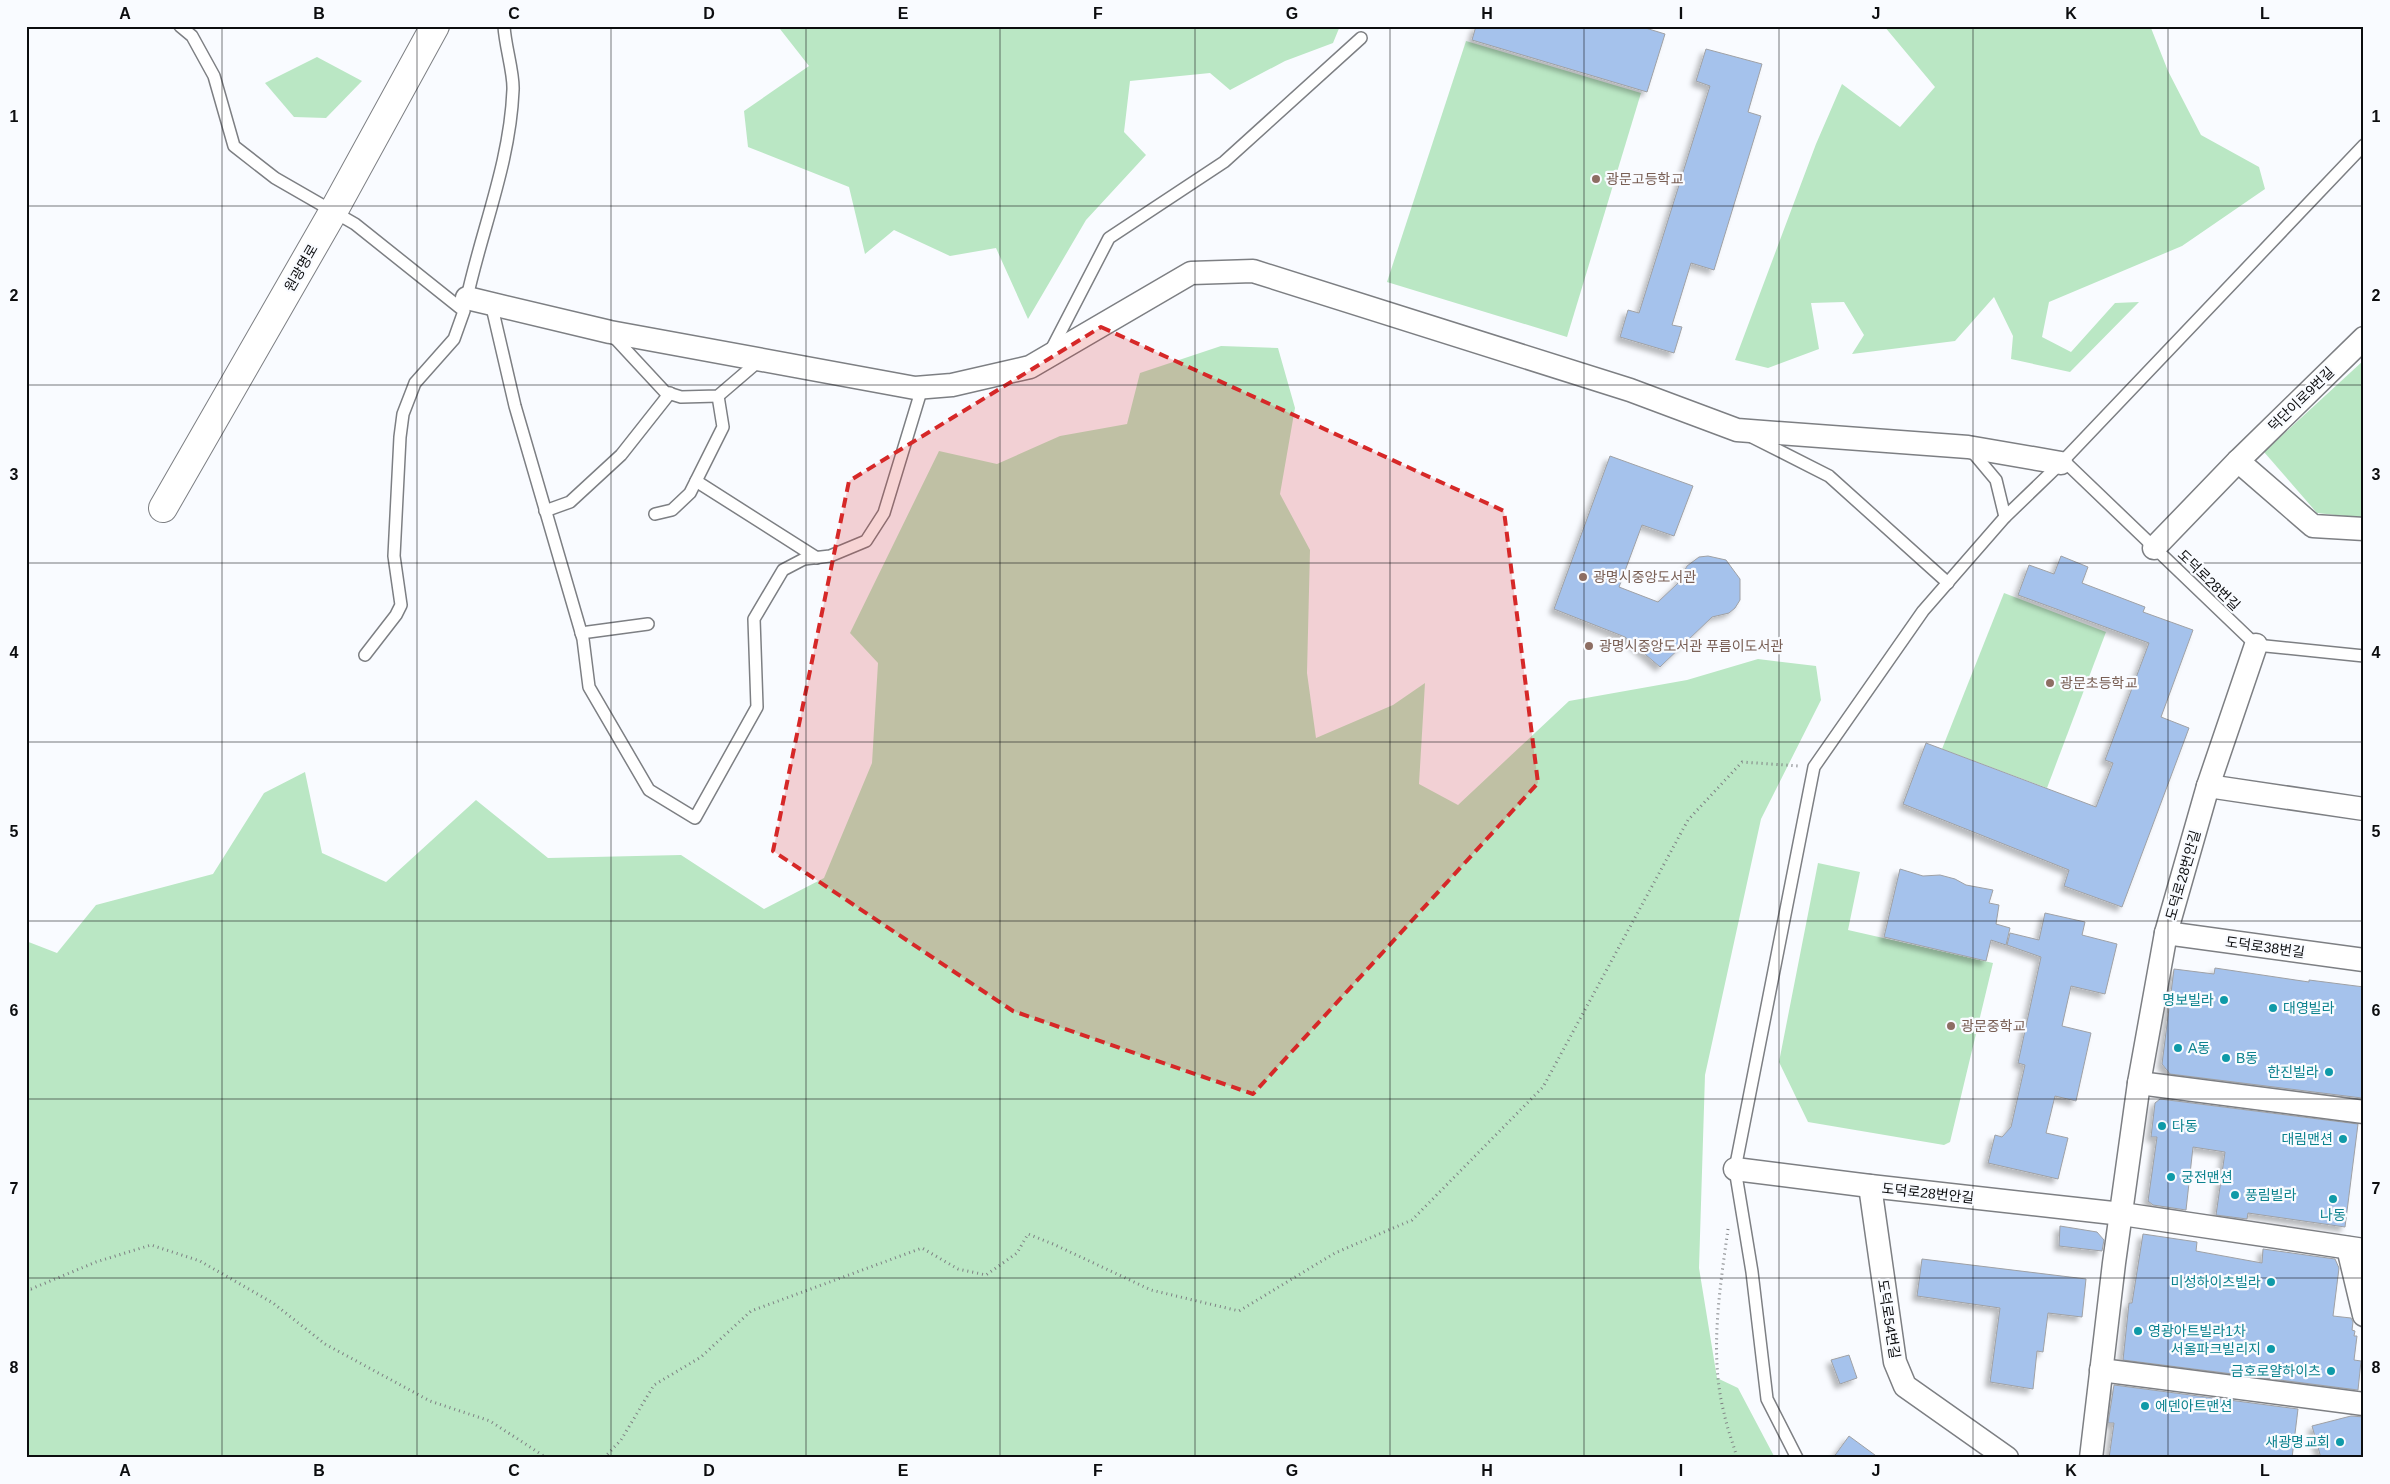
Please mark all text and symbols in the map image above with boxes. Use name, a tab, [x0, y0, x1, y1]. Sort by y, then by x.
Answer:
text: A	[119, 5, 131, 22]
text: B	[313, 5, 325, 22]
text: C	[508, 5, 520, 22]
text: D	[703, 5, 715, 22]
text: E	[898, 5, 909, 22]
text: F	[1093, 5, 1103, 22]
text: G	[1286, 5, 1298, 22]
text: H	[1481, 5, 1493, 22]
text: I	[1679, 5, 1683, 22]
text: J	[1872, 5, 1880, 22]
text: K	[2065, 5, 2077, 22]
text: L	[2260, 5, 2270, 22]
text: 1	[10, 108, 19, 125]
text: 1	[2372, 108, 2381, 125]
place label: 광문고등학교	[1606, 171, 1683, 187]
marker: 광문고등학교	[1590, 173, 1602, 185]
street label: 원광명로	[281, 242, 321, 294]
text: 2	[10, 287, 19, 304]
text: 2	[2372, 287, 2381, 304]
street label: 덕단이로9번길	[2265, 364, 2337, 434]
text: 3	[10, 466, 19, 483]
text: 3	[2372, 466, 2381, 483]
street label: 도덕로28번길	[2175, 546, 2243, 614]
place label: 광명시중앙도서관	[1593, 569, 1696, 585]
marker: 광명시중앙도서관	[1577, 571, 1589, 583]
place label: 광명시중앙도서관 푸름이도서관	[1599, 638, 1783, 654]
marker: 광명시중앙도서관 푸름이도서관	[1583, 640, 1595, 652]
text: 4	[10, 644, 19, 661]
text: 4	[2372, 644, 2381, 661]
place label: 광문초등학교	[2060, 675, 2137, 691]
marker: 광문초등학교	[2044, 677, 2056, 689]
text: 5	[10, 823, 19, 840]
text: 5	[2372, 823, 2381, 840]
street label: 도덕로28번안길	[2163, 828, 2203, 922]
street label: 도덕로38번길	[2224, 934, 2306, 960]
place label: 명보빌라	[2162, 992, 2214, 1008]
marker: 명보빌라	[2218, 994, 2230, 1006]
place label: 대영빌라	[2283, 1000, 2335, 1016]
text: 6	[10, 1002, 19, 1019]
marker: 대영빌라	[2267, 1002, 2279, 1014]
text: 6	[2372, 1002, 2381, 1019]
place label: 광문중학교	[1961, 1018, 2026, 1034]
marker: 광문중학교	[1945, 1020, 1957, 1032]
place label: A동	[2188, 1040, 2210, 1056]
marker: A동	[2172, 1042, 2184, 1054]
place label: B동	[2236, 1050, 2258, 1066]
marker: B동	[2220, 1052, 2232, 1064]
place label: 한진빌라	[2267, 1064, 2319, 1080]
marker: 한진빌라	[2323, 1066, 2335, 1078]
place label: 다동	[2172, 1118, 2198, 1134]
marker: 다동	[2156, 1120, 2168, 1132]
place label: 대림맨션	[2281, 1131, 2333, 1147]
marker: 대림맨션	[2337, 1133, 2349, 1145]
place label: 궁전맨션	[2181, 1169, 2233, 1185]
marker: 궁전맨션	[2165, 1171, 2177, 1183]
text: 7	[10, 1180, 19, 1197]
street label: 도덕로28번안길	[1881, 1180, 1975, 1206]
text: 7	[2372, 1180, 2381, 1197]
place label: 풍림빌라	[2245, 1187, 2297, 1203]
marker: 풍림빌라	[2229, 1189, 2241, 1201]
marker: 나동	[2327, 1193, 2339, 1205]
place label: 나동	[2320, 1207, 2346, 1223]
place label: 미성하이츠빌라	[2171, 1274, 2261, 1290]
marker: 미성하이츠빌라	[2265, 1276, 2277, 1288]
street label: 도덕로54번길	[1875, 1278, 1903, 1360]
place label: 영광아트빌라1차	[2148, 1323, 2246, 1339]
marker: 영광아트빌라1차	[2132, 1325, 2144, 1337]
place label: 서울파크빌리지	[2171, 1341, 2261, 1357]
marker: 서울파크빌리지	[2265, 1343, 2277, 1355]
text: 8	[10, 1359, 19, 1376]
text: 8	[2372, 1359, 2381, 1376]
place label: 금호로얄하이츠	[2231, 1363, 2321, 1379]
marker: 금호로얄하이츠	[2325, 1365, 2337, 1377]
place label: 에덴아트맨션	[2155, 1398, 2232, 1414]
marker: 에덴아트맨션	[2139, 1400, 2151, 1412]
place label: 새광명교회	[2266, 1434, 2330, 1450]
marker: 새광명교회	[2334, 1436, 2346, 1448]
text: A	[119, 1462, 131, 1479]
text: B	[313, 1462, 325, 1479]
text: C	[508, 1462, 520, 1479]
text: D	[703, 1462, 715, 1479]
text: E	[898, 1462, 909, 1479]
text: F	[1093, 1462, 1103, 1479]
text: G	[1286, 1462, 1298, 1479]
text: H	[1481, 1462, 1493, 1479]
text: I	[1679, 1462, 1683, 1479]
text: J	[1872, 1462, 1880, 1479]
text: K	[2065, 1462, 2077, 1479]
text: L	[2260, 1462, 2270, 1479]

